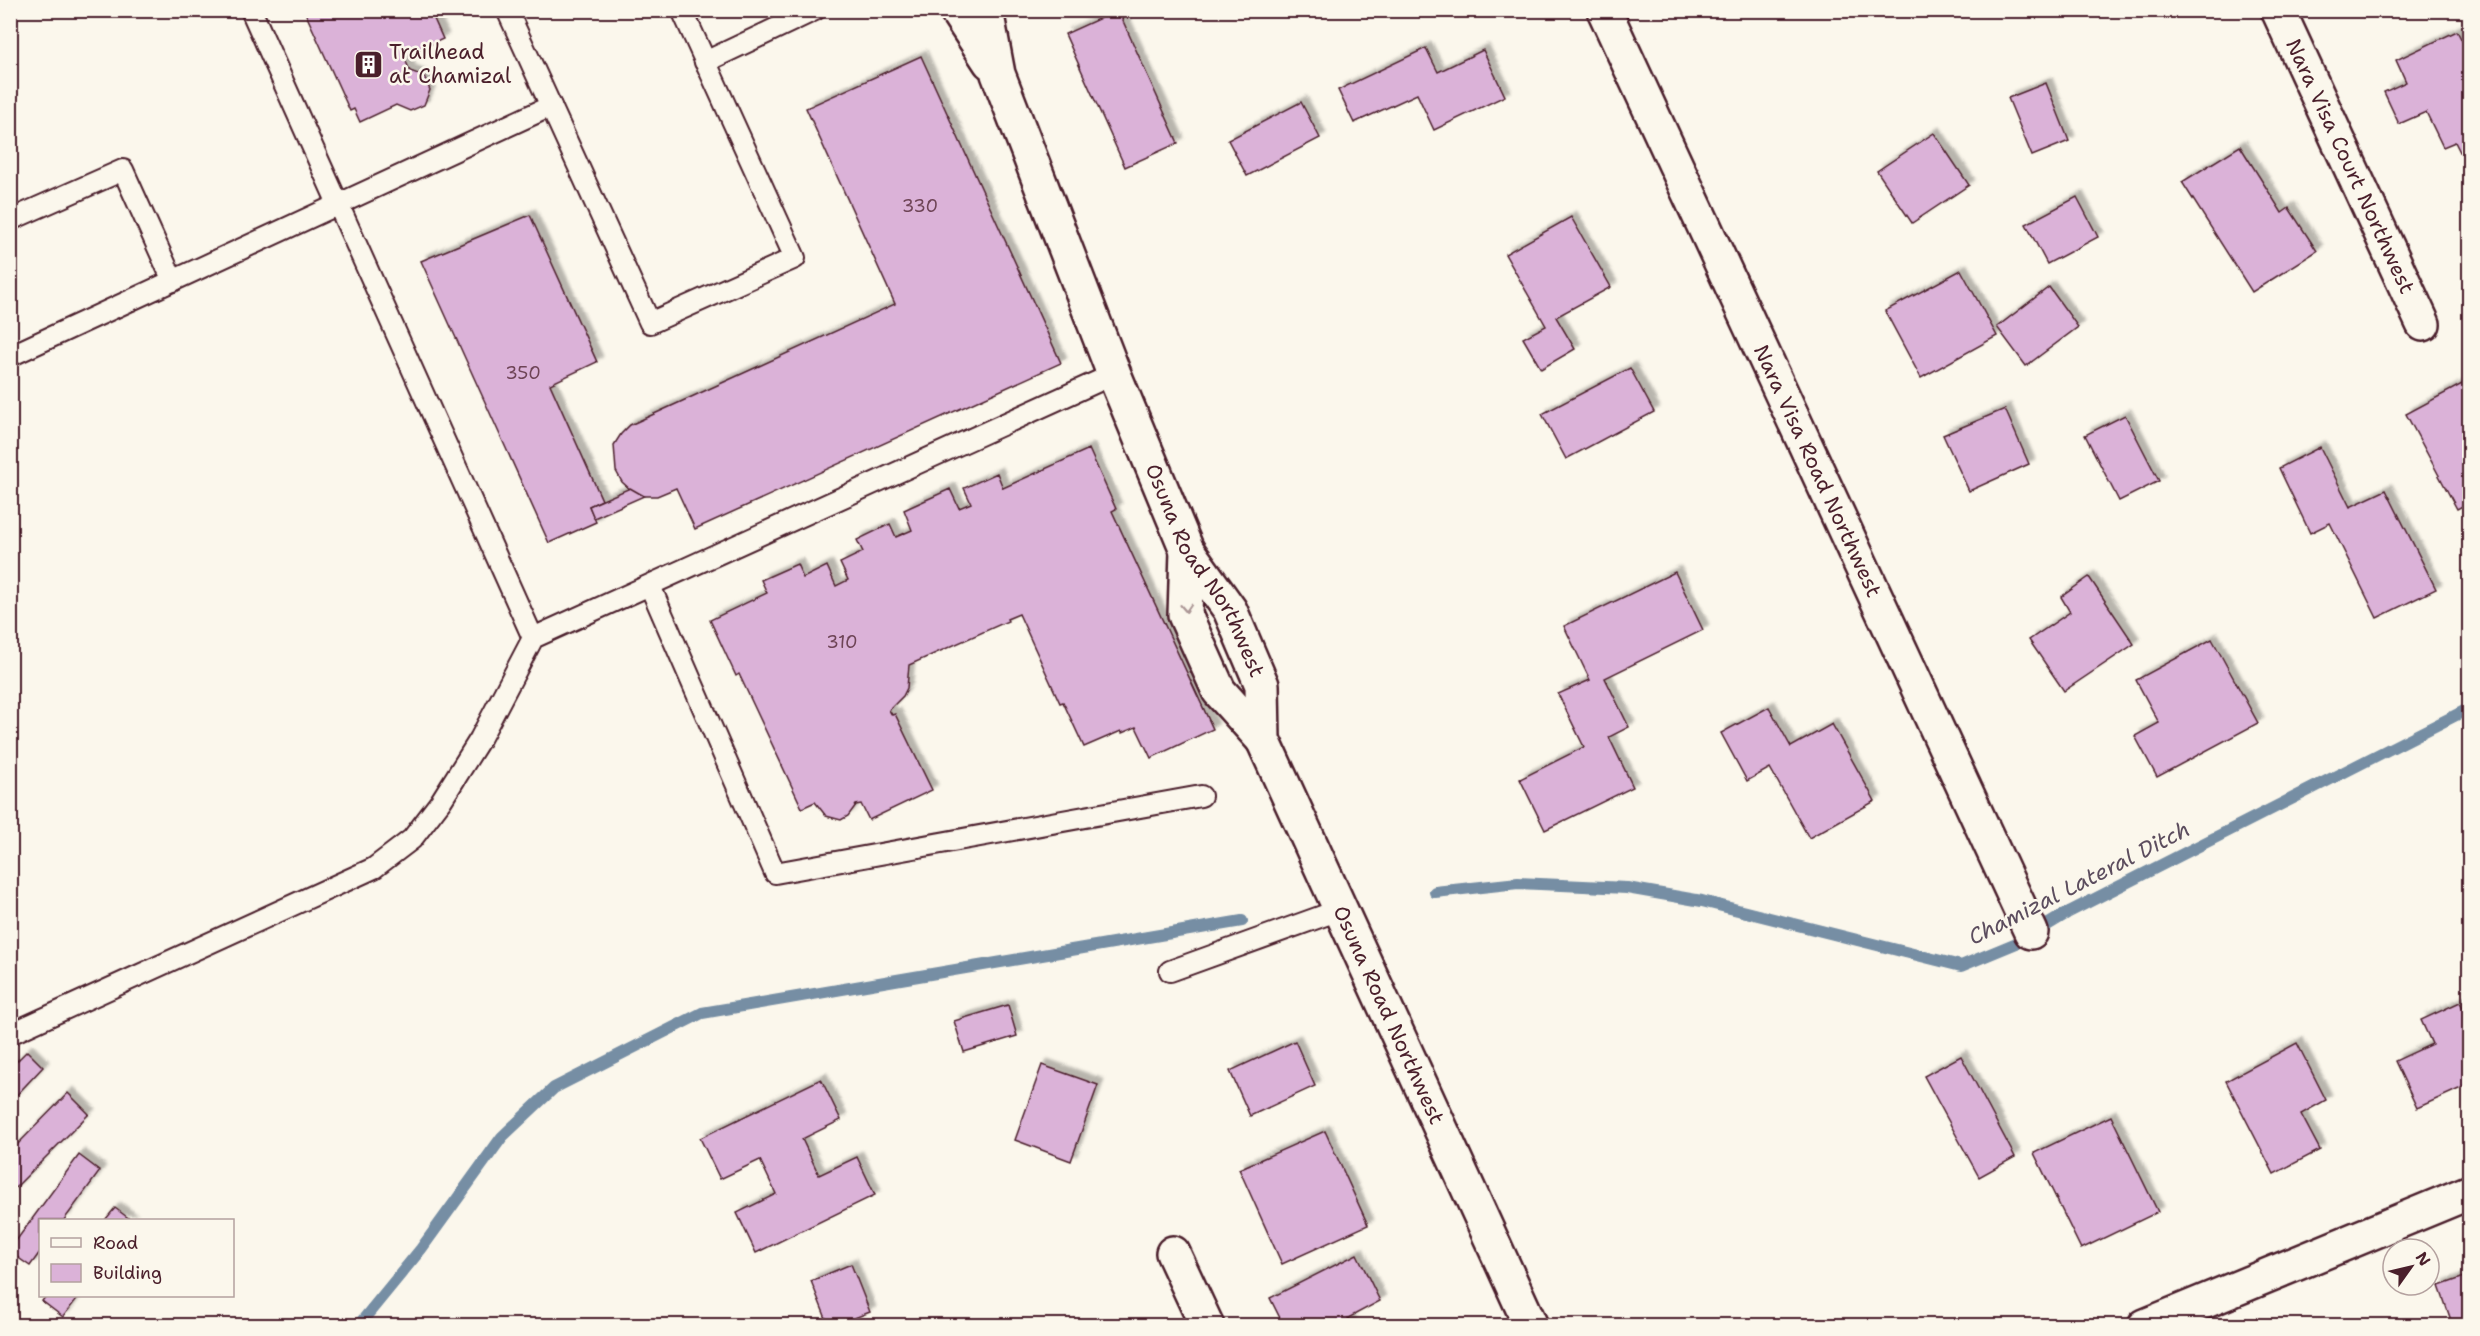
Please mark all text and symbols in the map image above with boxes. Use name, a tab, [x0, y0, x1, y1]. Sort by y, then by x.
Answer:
street label: Nara Visa Court Northwest	[2279, 34, 2421, 298]
place label: Trailhead at Chamizal	[389, 38, 512, 90]
building icon: Trailhead at Chamizal	[352, 48, 384, 80]
house number: 330	[902, 194, 938, 218]
street label: Nara Visa Road Northwest	[1747, 340, 1888, 602]
house number: 350	[505, 361, 541, 385]
street label: Osuna Road Northwest	[1139, 459, 1271, 682]
one-way arrow	[1180, 604, 1193, 613]
house number: 310	[826, 630, 858, 654]
water label: Chamizal Lateral Ditch	[1963, 814, 2195, 952]
street label: Osuna Road Northwest	[1327, 901, 1451, 1129]
legend	[39, 1219, 234, 1297]
text: Road	[93, 1231, 138, 1255]
north arrow	[2381, 1237, 2441, 1297]
text: N	[2411, 1248, 2435, 1270]
text: Building	[93, 1261, 162, 1285]

